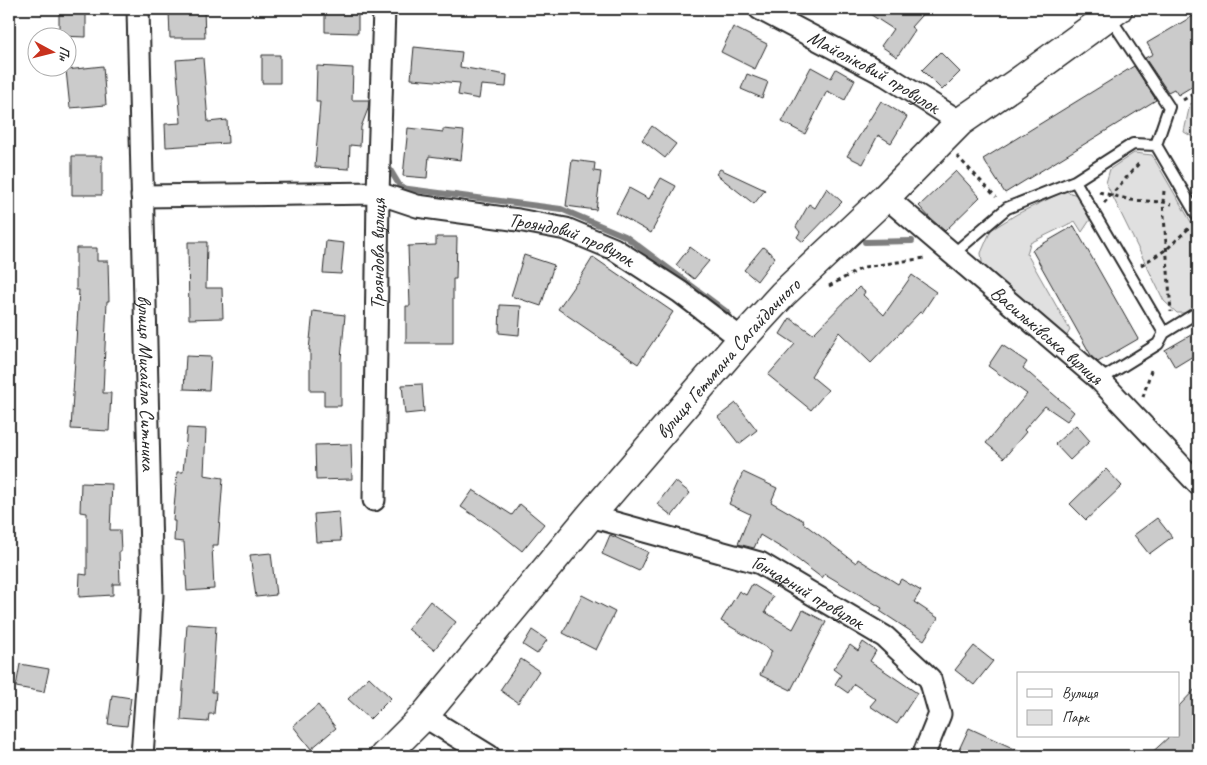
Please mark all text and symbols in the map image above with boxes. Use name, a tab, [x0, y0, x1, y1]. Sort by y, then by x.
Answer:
street label: Майоліковий провулок	[803, 25, 946, 120]
north arrow	[28, 28, 78, 78]
text: Пн	[55, 45, 74, 63]
street label: Трояндова вулиця	[364, 197, 391, 310]
street label: Трояндовий провулок	[507, 207, 641, 273]
street label: вулиця Гетьмана Сагайдачного	[650, 272, 806, 444]
street label: Васильківська вулиця	[985, 280, 1109, 391]
street label: вулиця Михайла Ситника	[132, 295, 161, 472]
street label: Гончарний провулок	[749, 549, 870, 636]
legend	[1017, 672, 1180, 738]
text: Вулиця	[1062, 684, 1099, 703]
text: Парк	[1062, 708, 1090, 727]

